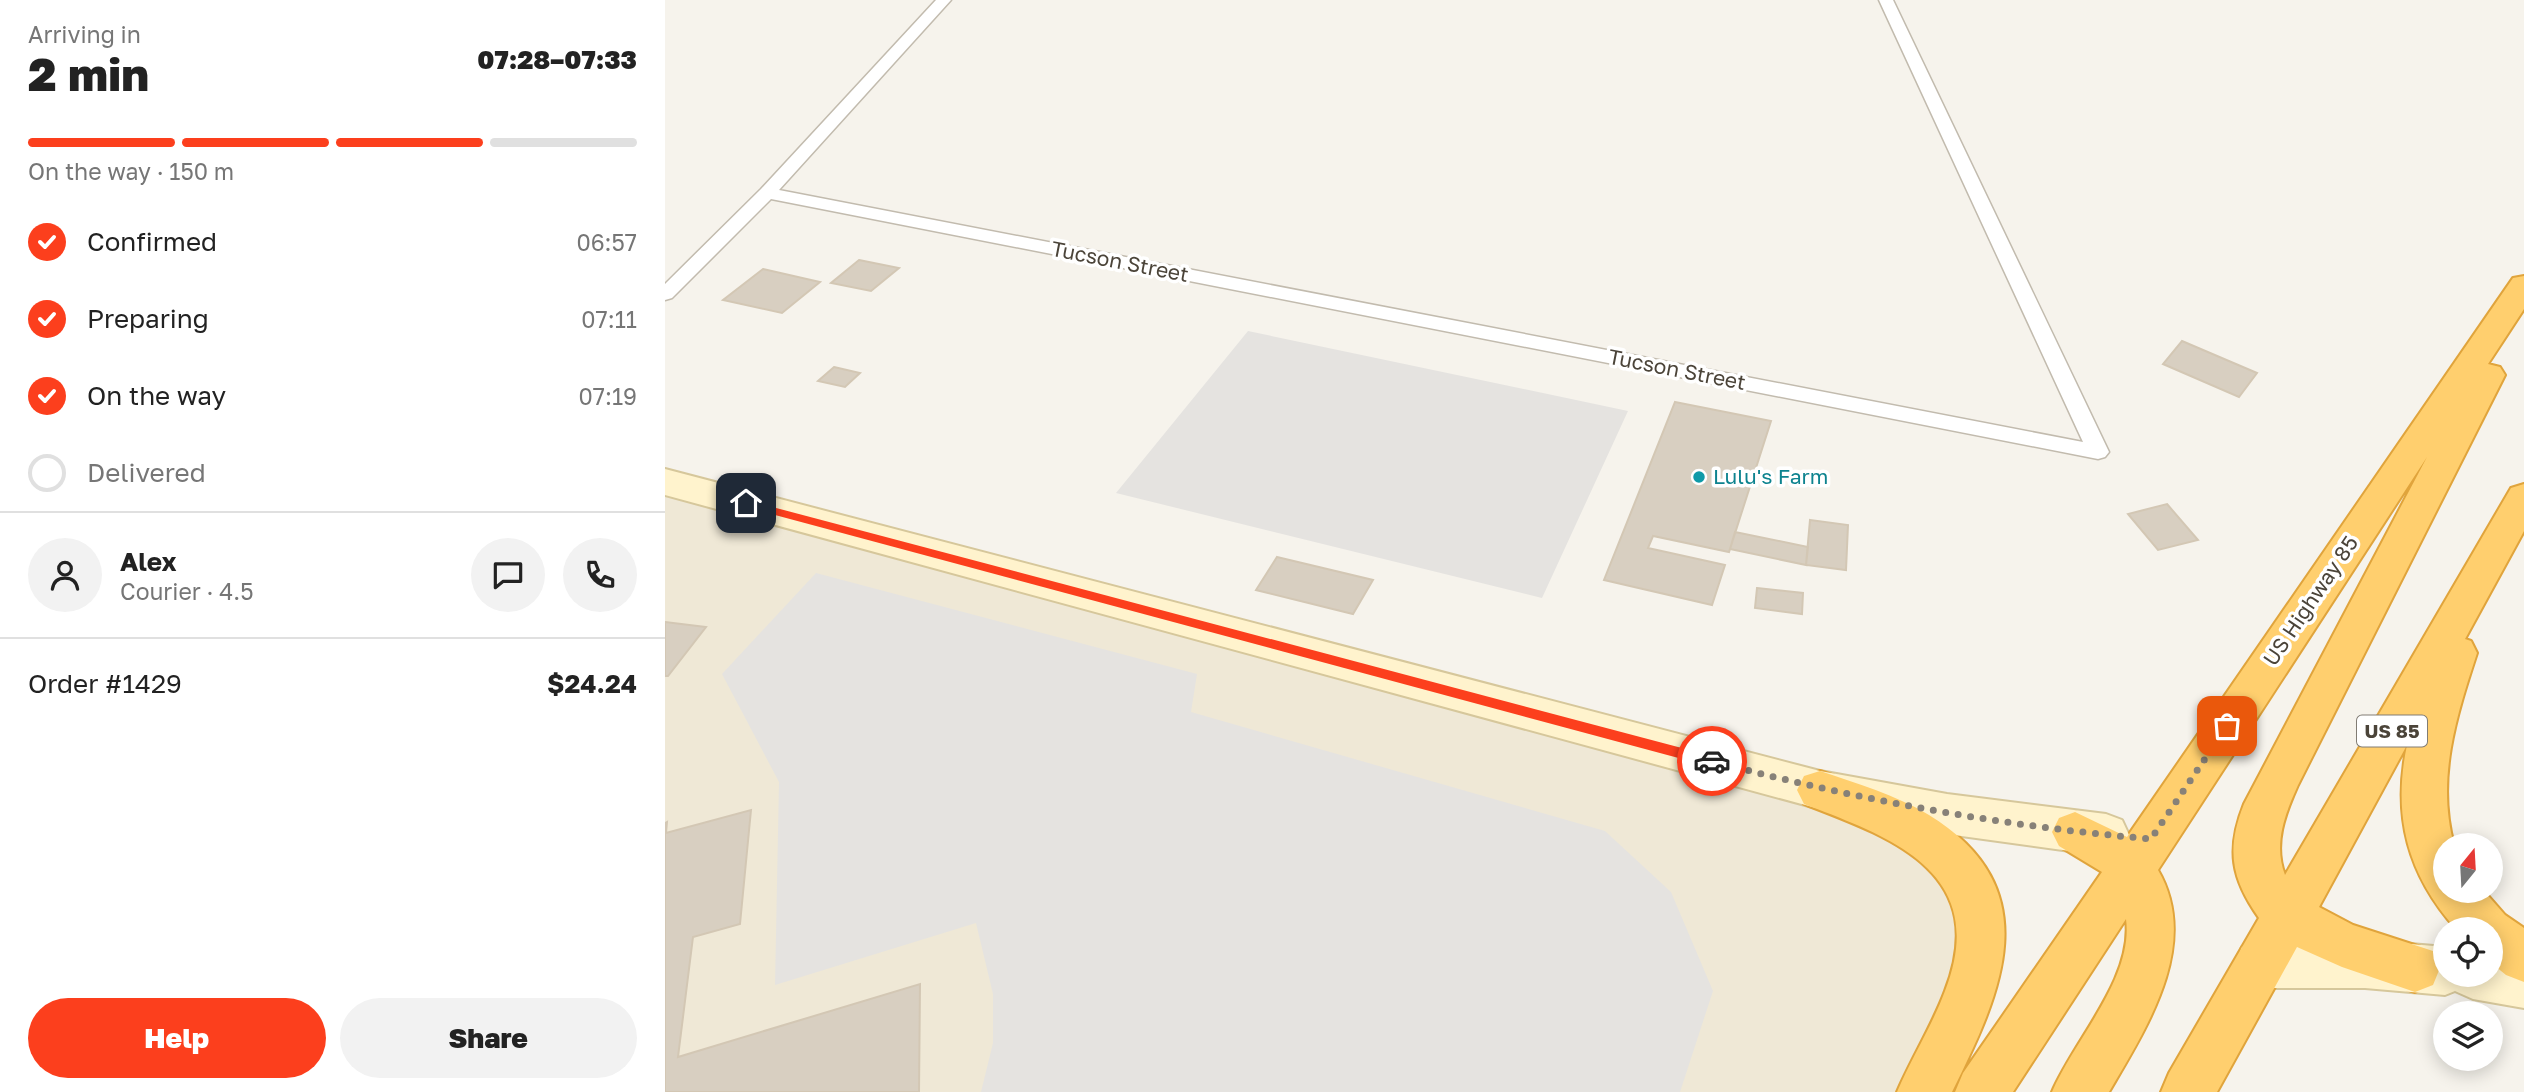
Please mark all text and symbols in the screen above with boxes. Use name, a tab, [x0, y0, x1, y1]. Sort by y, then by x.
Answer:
text: Arriving in	[28, 20, 141, 48]
text: 07:28–07:33	[477, 44, 637, 75]
text: 2 min	[28, 46, 149, 101]
text: On the way · 150 m	[28, 157, 234, 185]
icon: check	[28, 223, 66, 261]
text: Confirmed	[87, 226, 217, 257]
text: 06:57	[576, 228, 637, 256]
street label: Tucson Street	[1049, 235, 1191, 287]
icon: check	[28, 300, 66, 338]
text: Preparing	[87, 303, 209, 334]
text: 07:11	[581, 305, 637, 333]
street label: Tucson Street	[1606, 343, 1748, 395]
icon: check	[28, 377, 66, 415]
text: On the way	[87, 380, 226, 411]
text: 07:19	[579, 382, 637, 410]
text: Delivered	[87, 457, 206, 488]
place label: Lulu's Farm	[1713, 463, 1828, 489]
marker: Lulu's Farm	[1691, 469, 1707, 485]
pin	[716, 473, 776, 533]
icon: home	[727, 484, 765, 522]
street label: US Highway 85	[2257, 530, 2363, 670]
button: person	[28, 538, 102, 612]
button: chat	[471, 538, 545, 612]
button: phone	[563, 538, 637, 612]
text: Alex	[120, 546, 177, 577]
text: Courier · 4.5	[120, 577, 253, 605]
text: Order #1429	[28, 668, 182, 699]
text: $24.24	[547, 668, 637, 699]
pin	[2197, 696, 2257, 756]
icon: bag	[2208, 707, 2246, 745]
road number: US 85	[2357, 716, 2427, 746]
courier	[1677, 726, 1747, 796]
icon: car	[1693, 742, 1731, 780]
north arrow	[2433, 833, 2503, 903]
map controls	[2433, 833, 2503, 1071]
button: locate	[2433, 917, 2503, 987]
button: Help	[28, 998, 326, 1078]
button: Share	[340, 998, 637, 1078]
button: layers	[2433, 1001, 2503, 1071]

